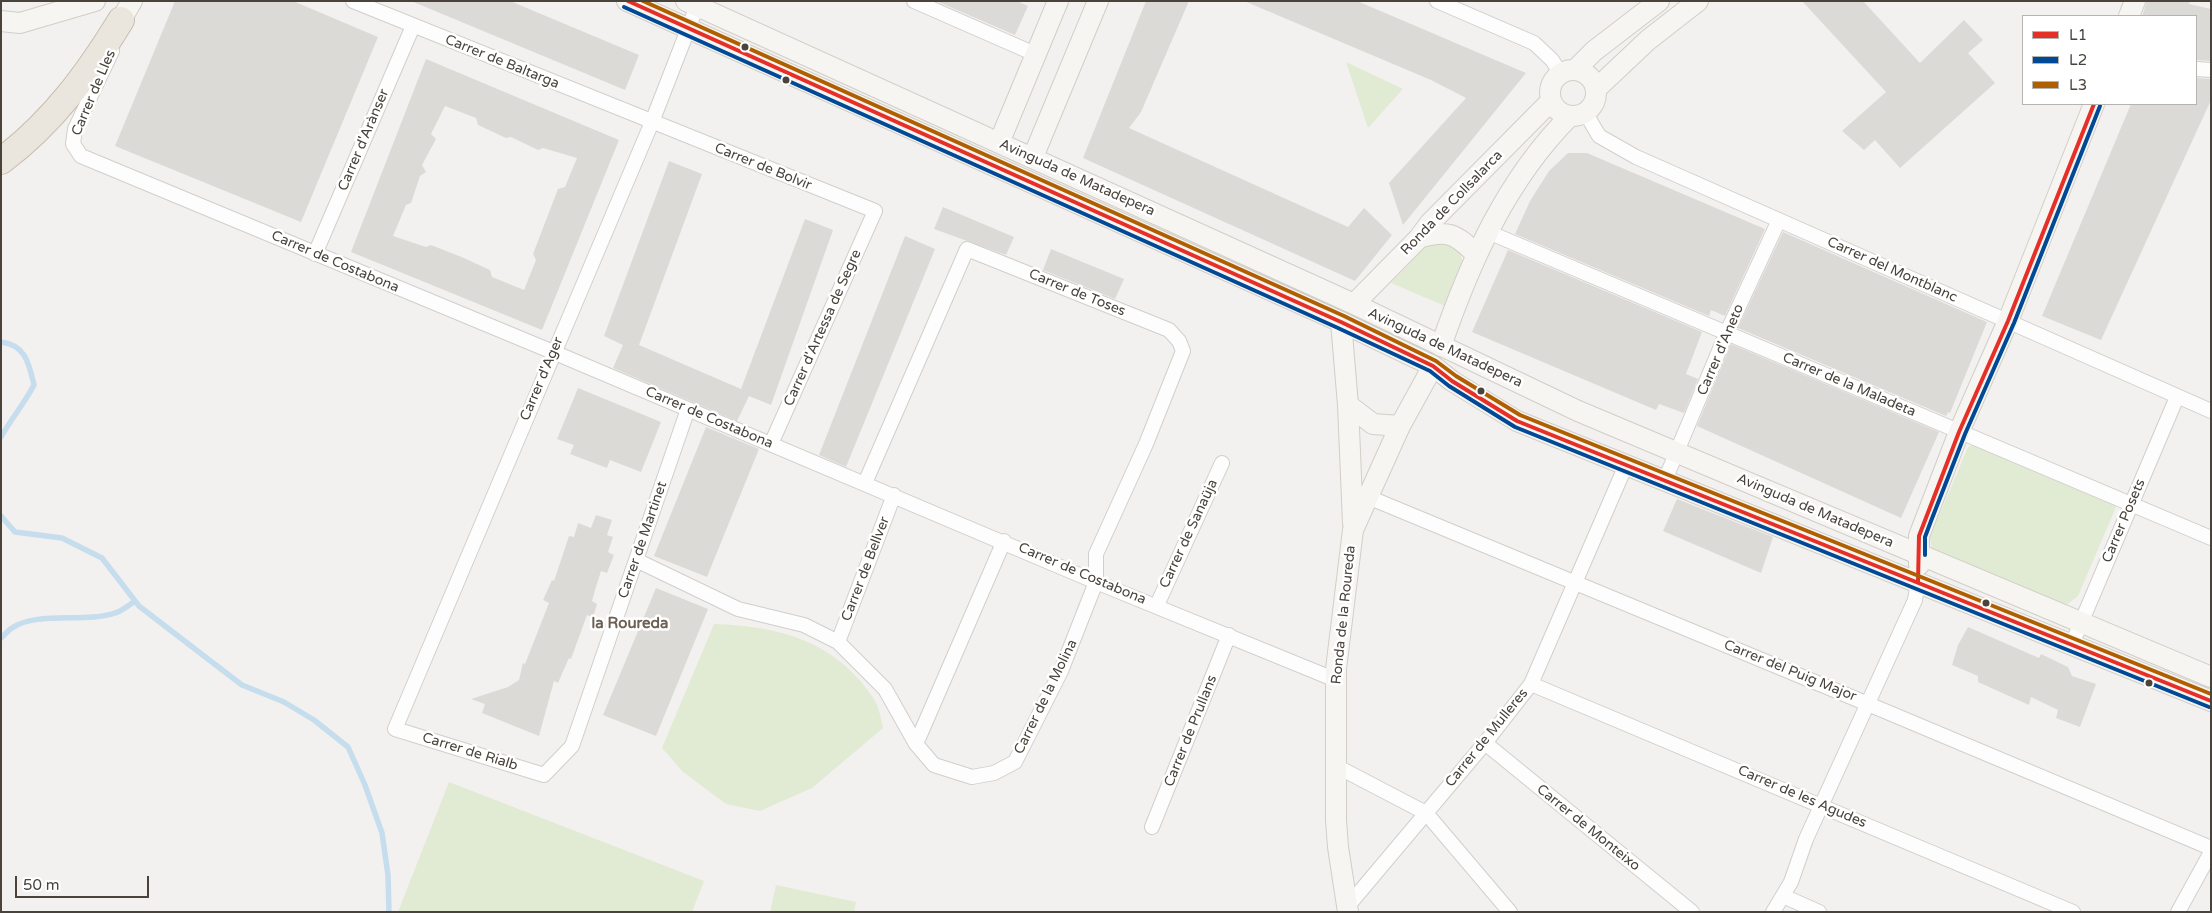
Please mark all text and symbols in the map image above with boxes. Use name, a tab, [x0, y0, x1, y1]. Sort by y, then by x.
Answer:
legend	[2022, 15, 2197, 105]
text: L1	[2069, 26, 2087, 44]
street label: Carrer de Baltarga	[442, 31, 562, 93]
unlabelled marker	[740, 42, 750, 52]
street label: Carrer de Lles	[68, 48, 120, 138]
text: L2	[2069, 51, 2087, 69]
unlabelled marker	[781, 75, 791, 85]
text: L3	[2069, 76, 2087, 94]
street label: Carrer d'Arànser	[335, 87, 393, 193]
street label: Avinguda de Matadepera	[997, 136, 1157, 220]
street label: Carrer de Bolvir	[712, 140, 814, 194]
street label: Ronda de Collsalarca	[1398, 147, 1506, 259]
street label: Carrer de Costabona	[269, 227, 401, 297]
street label: Carrer del Montblanc	[1824, 234, 1960, 306]
street label: Carrer d'Artessa de Segre	[781, 247, 865, 409]
street label: Carrer de Toses	[1026, 266, 1128, 320]
street label: Carrer d'Aneto	[1694, 302, 1748, 398]
street label: Avinguda de Matadepera	[1365, 305, 1525, 391]
street label: Carrer d'Ager	[517, 335, 567, 423]
street label: Carrer de la Maladeta	[1780, 349, 1918, 421]
street label: Carrer de Costabona	[643, 383, 775, 453]
unlabelled marker	[1476, 386, 1486, 396]
street label: Avinguda de Matadepera	[1734, 470, 1896, 552]
street label: Carrer de Sanaüja	[1156, 477, 1222, 591]
street label: Carrer Posets	[2099, 477, 2149, 565]
street label: Carrer de Martinet	[615, 479, 671, 601]
street label: Carrer de Bellver	[838, 514, 894, 624]
street label: Carrer de Costabona	[1016, 539, 1148, 609]
street label: Ronda de la Roureda	[1328, 545, 1360, 685]
unlabelled marker	[1981, 598, 1991, 608]
district label: la Roureda	[592, 615, 668, 633]
street label: Carrer de la Molina	[1011, 637, 1081, 757]
street label: Carrer del Puig Major	[1721, 637, 1859, 705]
street label: Carrer de Prullans	[1161, 673, 1221, 789]
unlabelled marker	[2144, 678, 2154, 688]
street label: Carrer de Mulleres	[1442, 685, 1532, 791]
street label: Carrer de Rialb	[420, 729, 520, 775]
street label: Carrer de les Agudes	[1735, 762, 1869, 832]
street label: Carrer de Monteixo	[1533, 781, 1643, 875]
scale bar	[18, 866, 151, 898]
text: 50 m	[23, 876, 60, 894]

